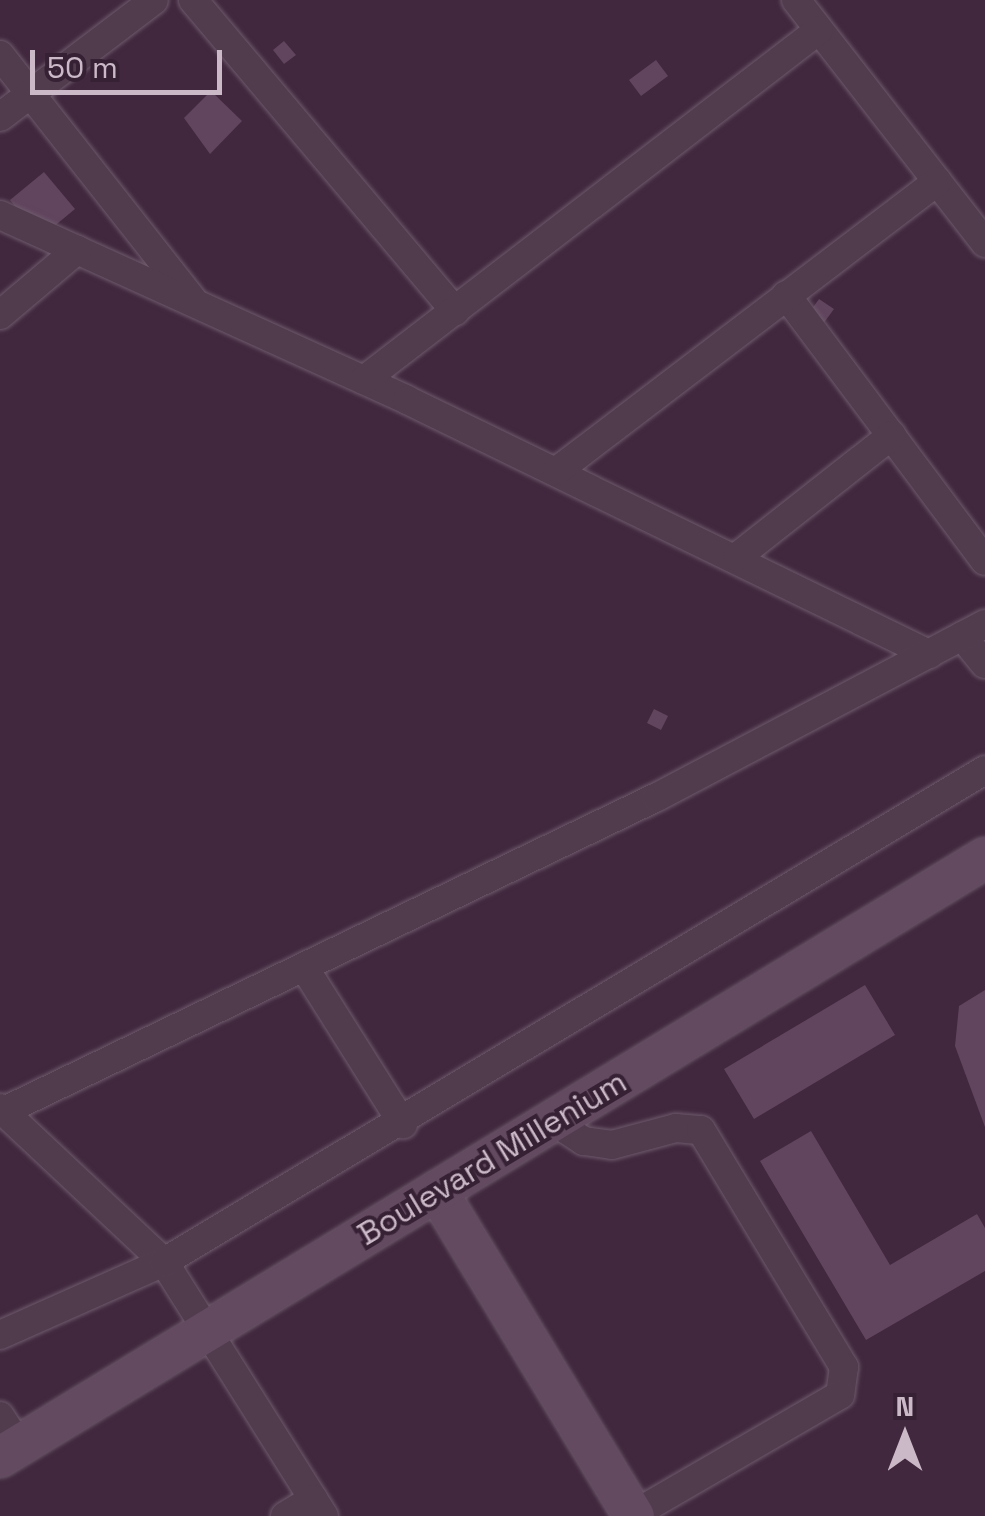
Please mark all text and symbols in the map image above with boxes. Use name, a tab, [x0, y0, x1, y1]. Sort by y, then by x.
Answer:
scale bar	[35, 30, 228, 92]
text: 50 m	[47, 48, 118, 87]
street label: Boulevard Millenium	[351, 1063, 633, 1253]
north arrow	[855, 1386, 955, 1486]
text: N	[896, 1388, 914, 1424]

